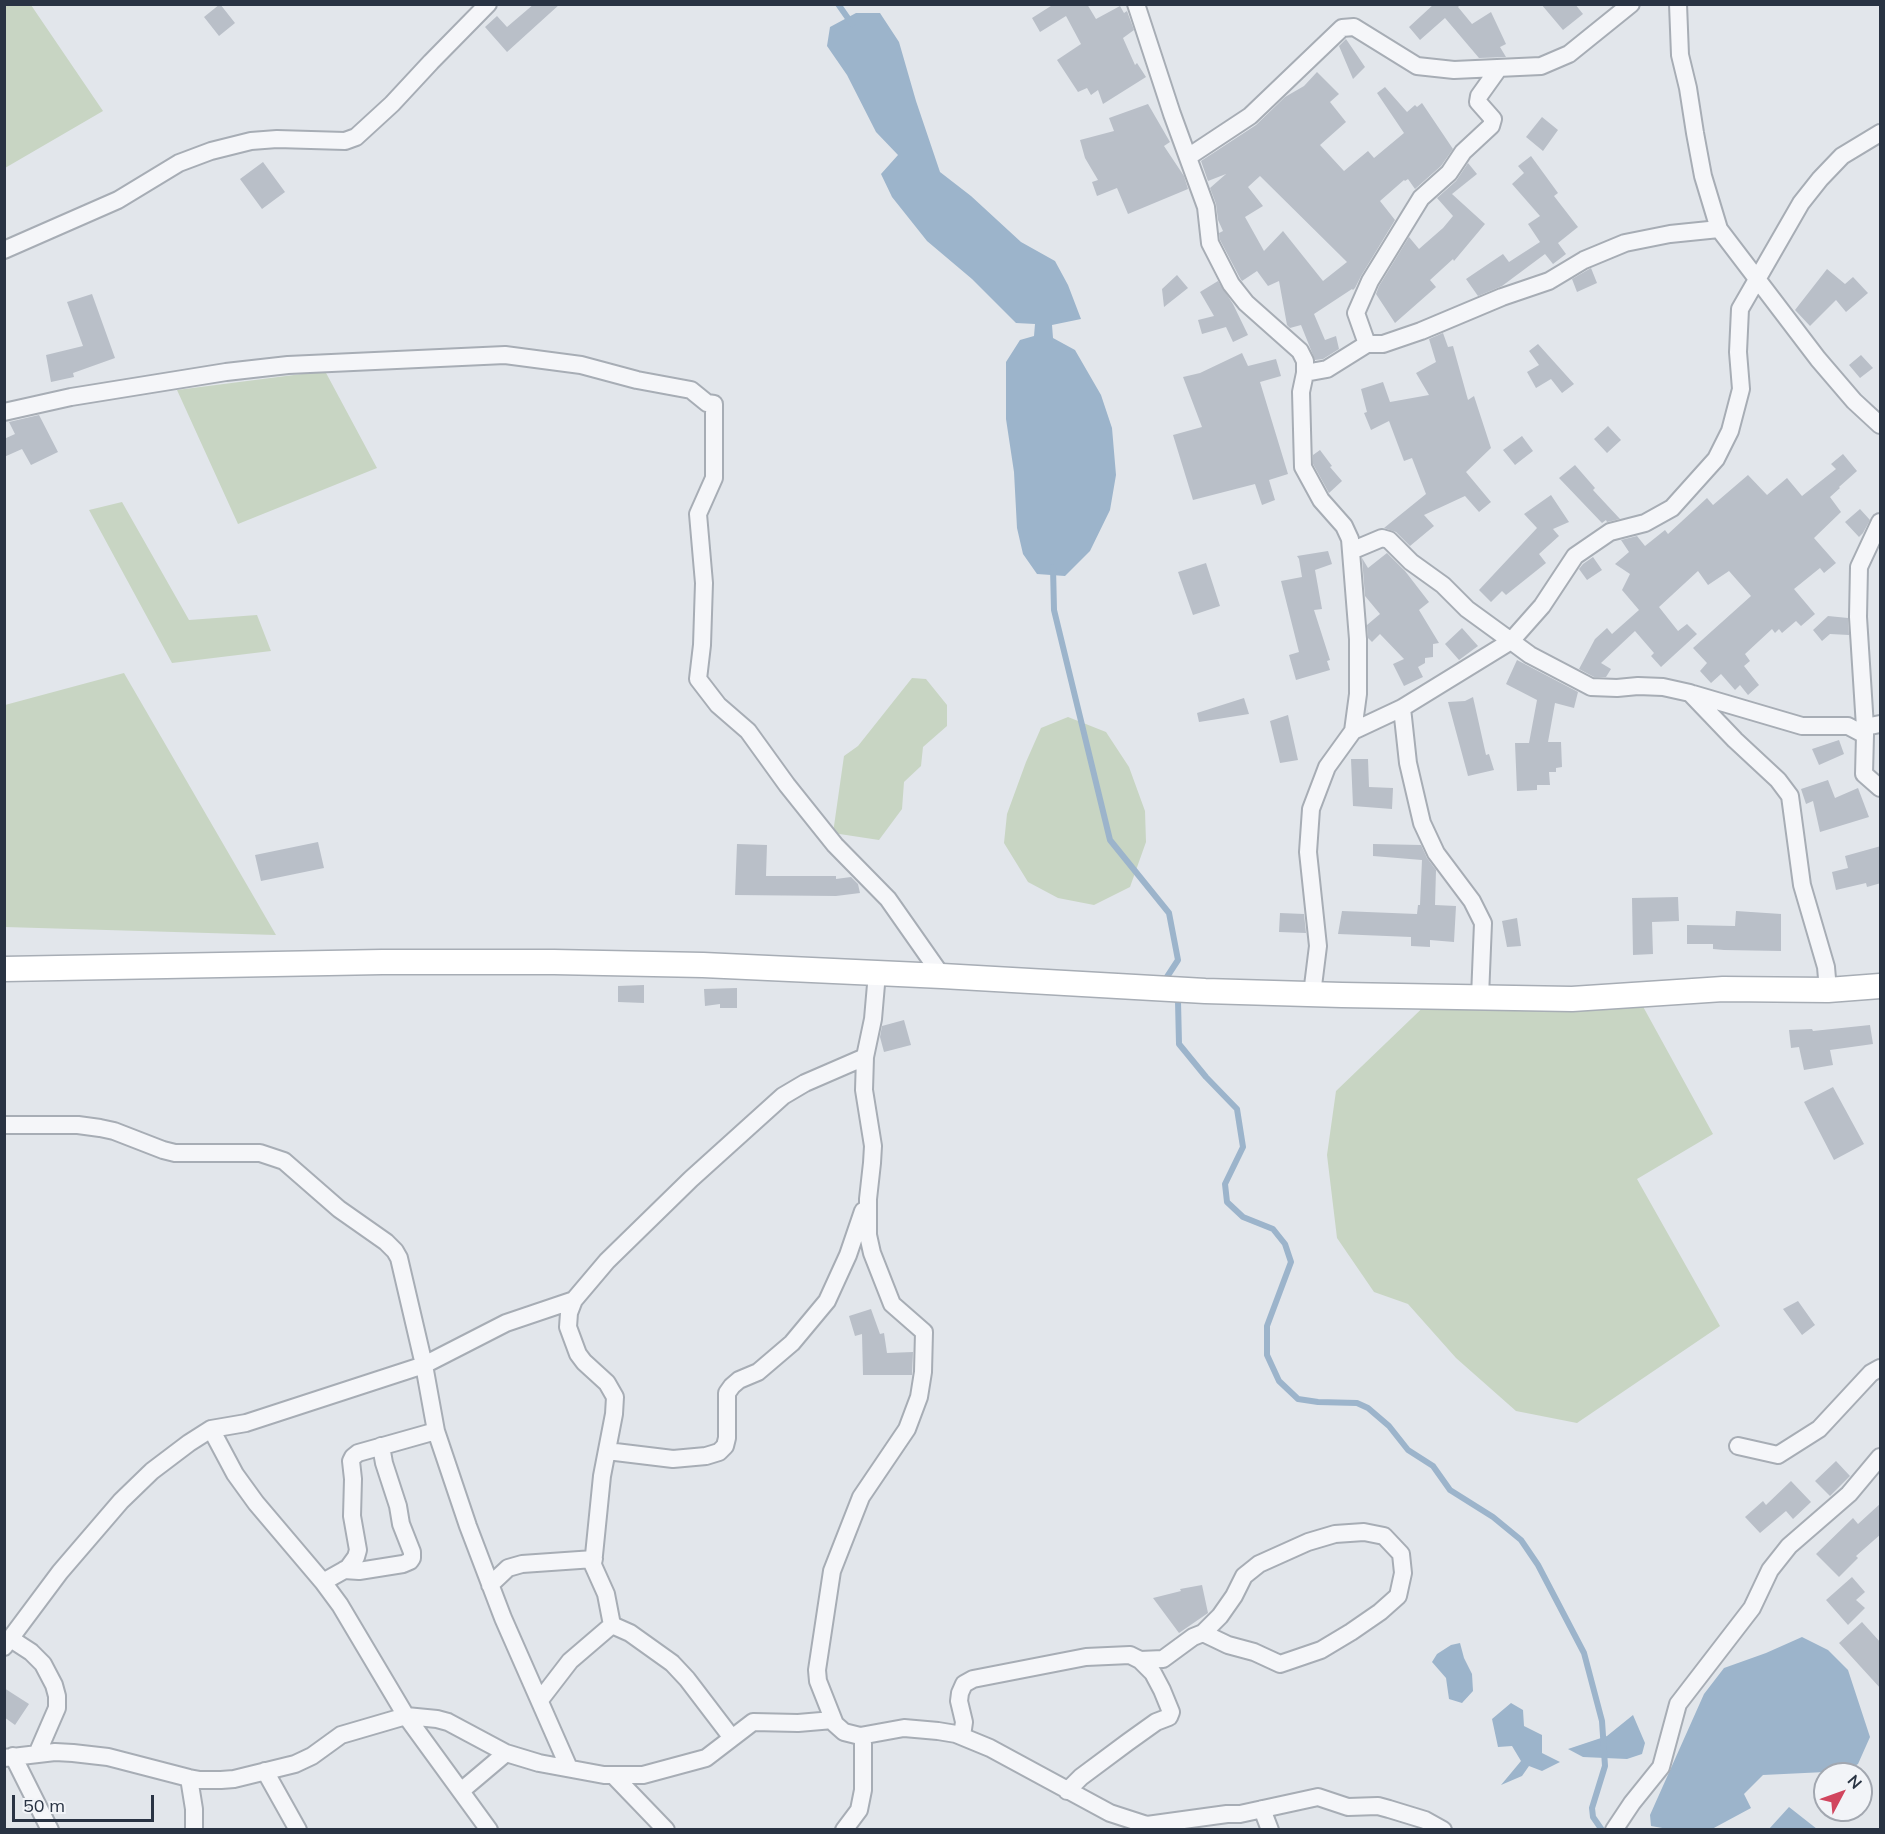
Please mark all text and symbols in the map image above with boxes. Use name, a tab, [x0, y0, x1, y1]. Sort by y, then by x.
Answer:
north arrow	[1813, 1762, 1873, 1822]
text: N	[1844, 1770, 1867, 1793]
scale bar	[15, 1783, 158, 1821]
text: 50 m	[23, 1794, 65, 1817]

